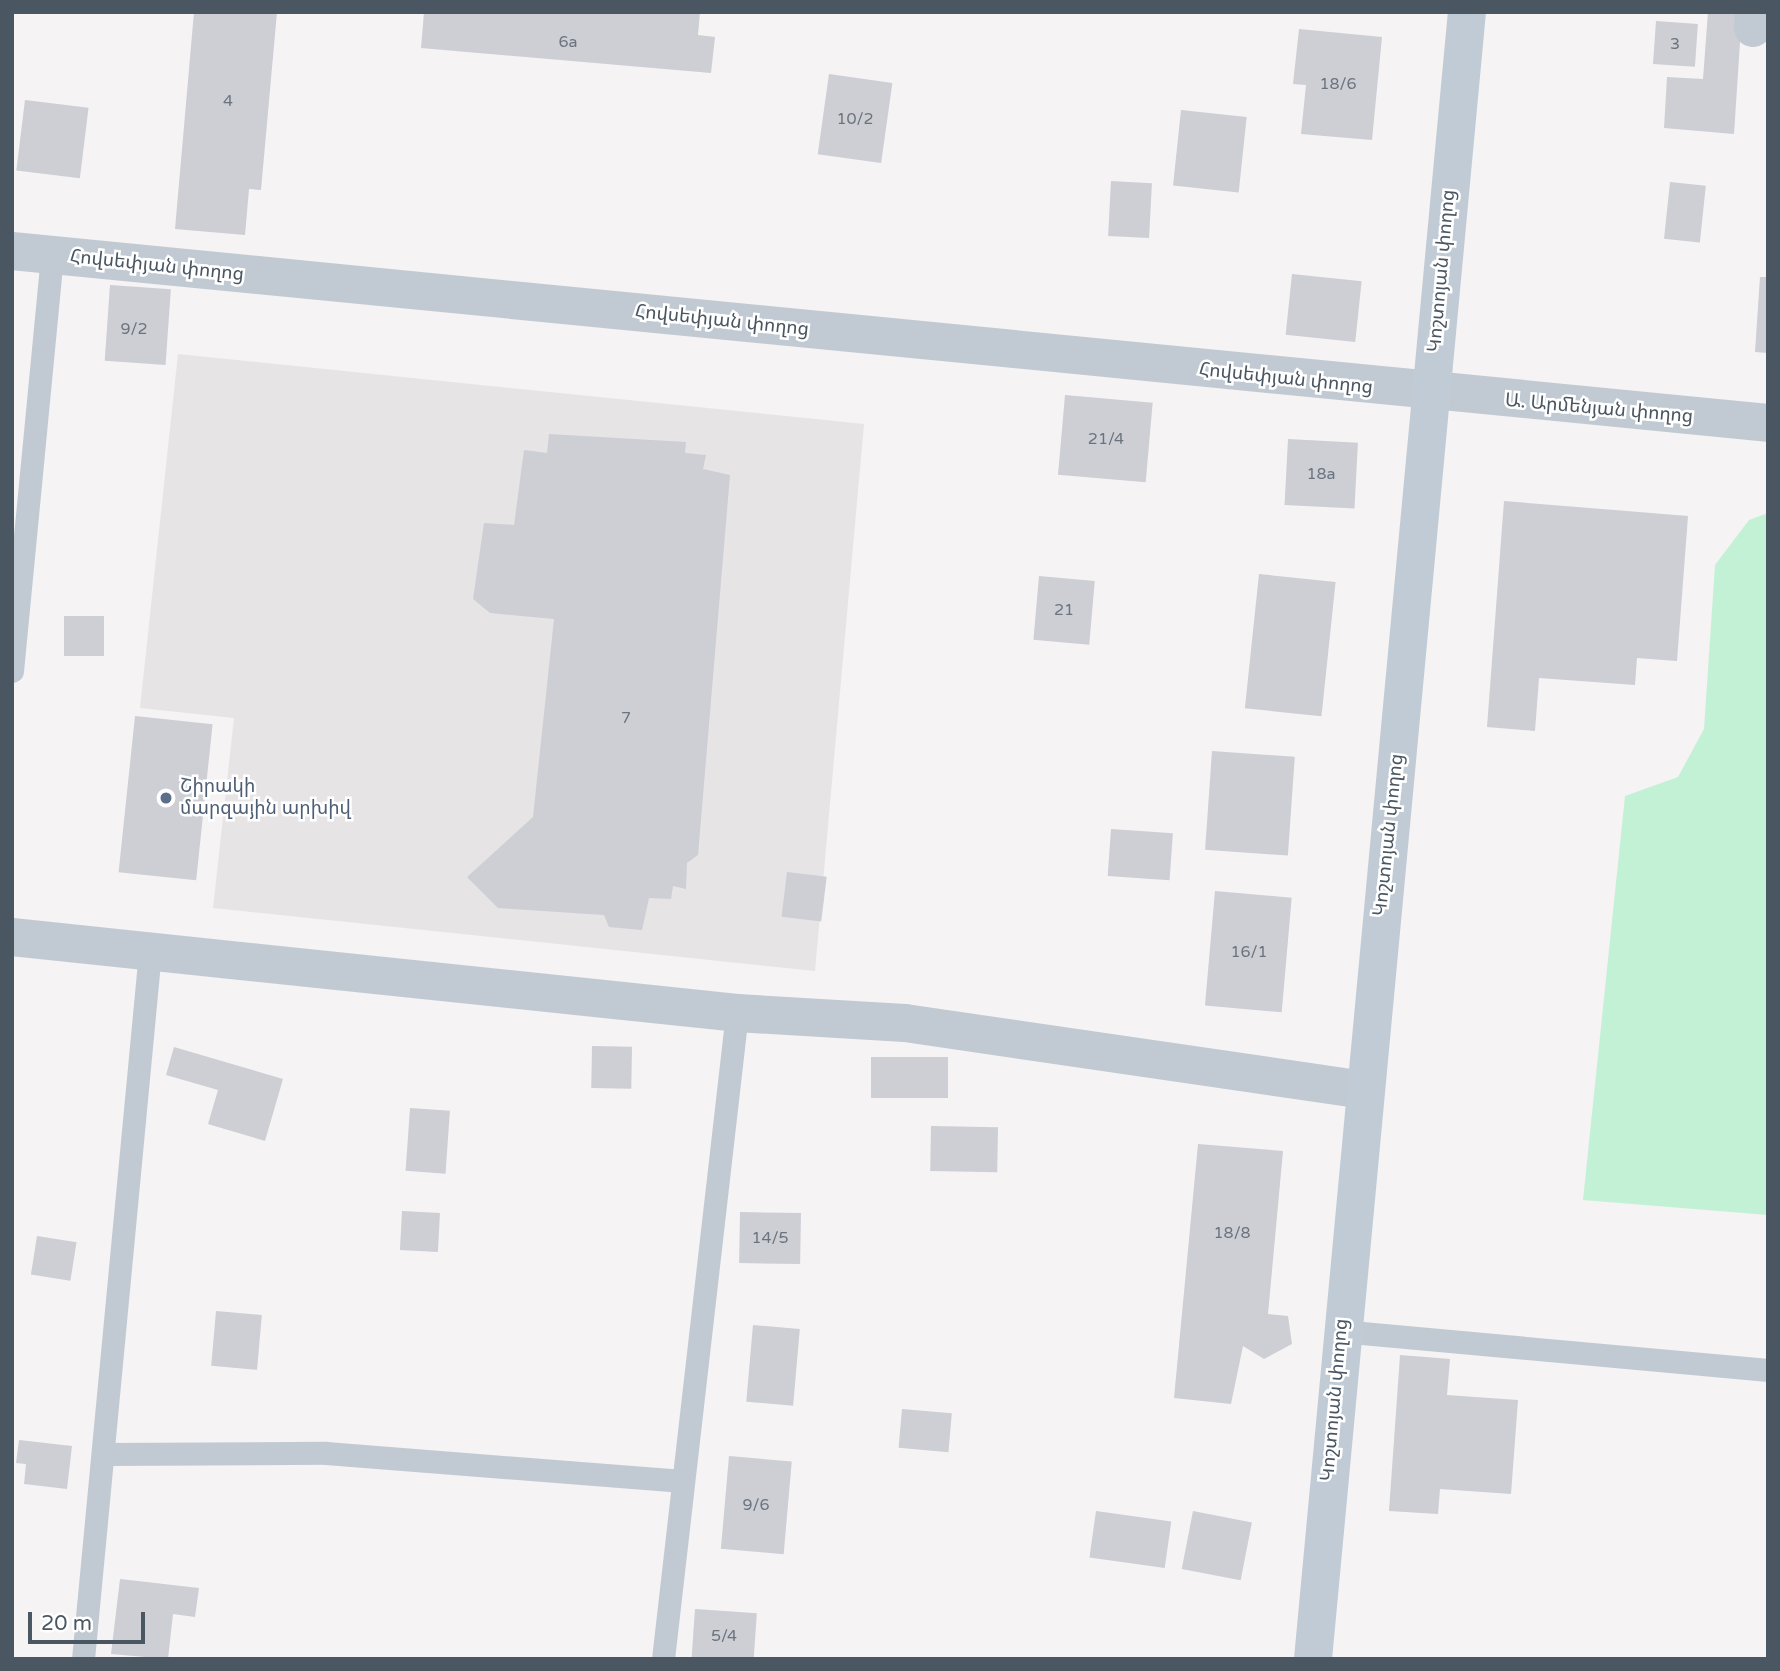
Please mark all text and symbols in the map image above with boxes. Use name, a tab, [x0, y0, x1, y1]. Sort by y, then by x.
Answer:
house number: 6a	[558, 32, 578, 52]
house number: 3	[1670, 34, 1680, 54]
house number: 18/6	[1319, 74, 1357, 94]
house number: 4	[223, 91, 233, 111]
house number: 10/2	[836, 109, 874, 129]
street label: Կոշտոյան փողոց	[1424, 189, 1460, 353]
street label: Հովսեփյան փողոց	[69, 246, 245, 286]
street label: Հովսեփյան փողոց	[634, 301, 810, 341]
house number: 9/2	[120, 319, 148, 339]
street label: Հովսեփյան փողոց	[1198, 359, 1374, 399]
street label: Ա. Արմենյան փողոց	[1504, 389, 1694, 429]
house number: 21/4	[1088, 429, 1124, 449]
house number: 18a	[1306, 464, 1336, 484]
house number: 21	[1054, 600, 1074, 620]
house number: 7	[621, 708, 631, 728]
street label: Կոշտոյան փողոց	[1369, 753, 1409, 917]
place label: Շիրակի մարզային արխիվ	[180, 776, 351, 820]
marker: Շիրակի մարզային արխիվ	[158, 790, 174, 806]
house number: 16/1	[1230, 942, 1268, 962]
house number: 18/8	[1214, 1223, 1250, 1243]
house number: 14/5	[751, 1228, 789, 1248]
street label: Կոշտոյան փողոց	[1317, 1318, 1353, 1482]
house number: 9/6	[742, 1495, 770, 1515]
scale bar	[32, 1598, 149, 1642]
text: 20 m	[41, 1611, 92, 1636]
house number: 5/4	[711, 1626, 737, 1646]

